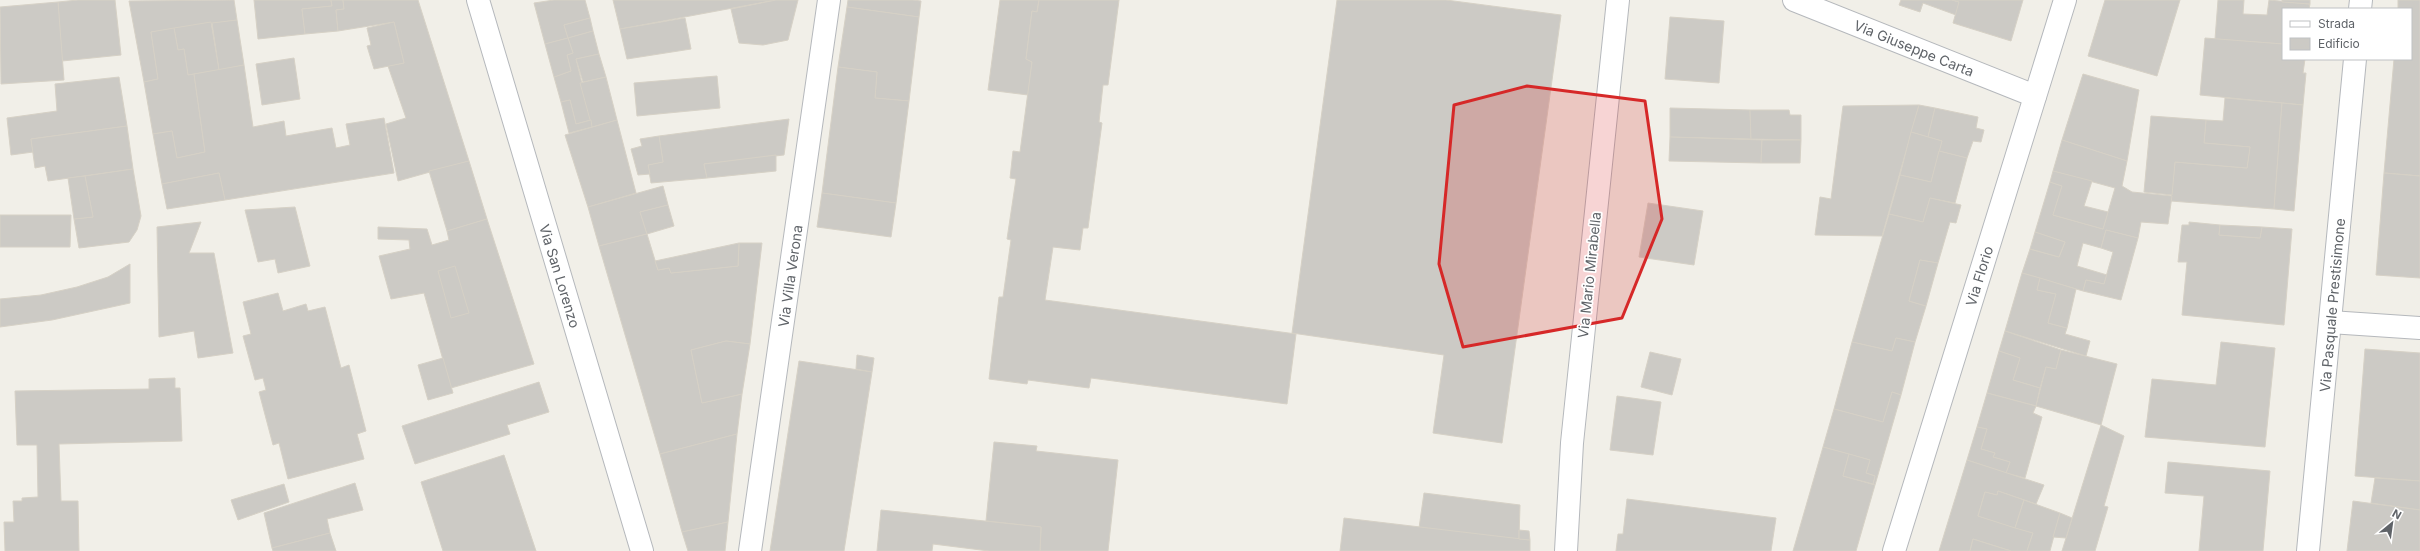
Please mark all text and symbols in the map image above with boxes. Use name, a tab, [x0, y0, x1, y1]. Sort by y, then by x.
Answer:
legend	[2282, 8, 2412, 60]
street label: Via Giuseppe Carta	[1852, 16, 1976, 80]
text: Strada	[2318, 16, 2355, 31]
text: Edificio	[2318, 36, 2360, 51]
street label: Via Mario Mirabella	[1574, 211, 1604, 339]
street label: Via Pasquale Prestisimone	[2316, 217, 2348, 393]
street label: Via San Lorenzo	[536, 222, 584, 330]
street label: Via Villa Verona	[774, 224, 806, 328]
street label: Via Florio	[1962, 244, 1996, 308]
north arrow	[2372, 503, 2412, 543]
text: N	[2390, 506, 2404, 522]

